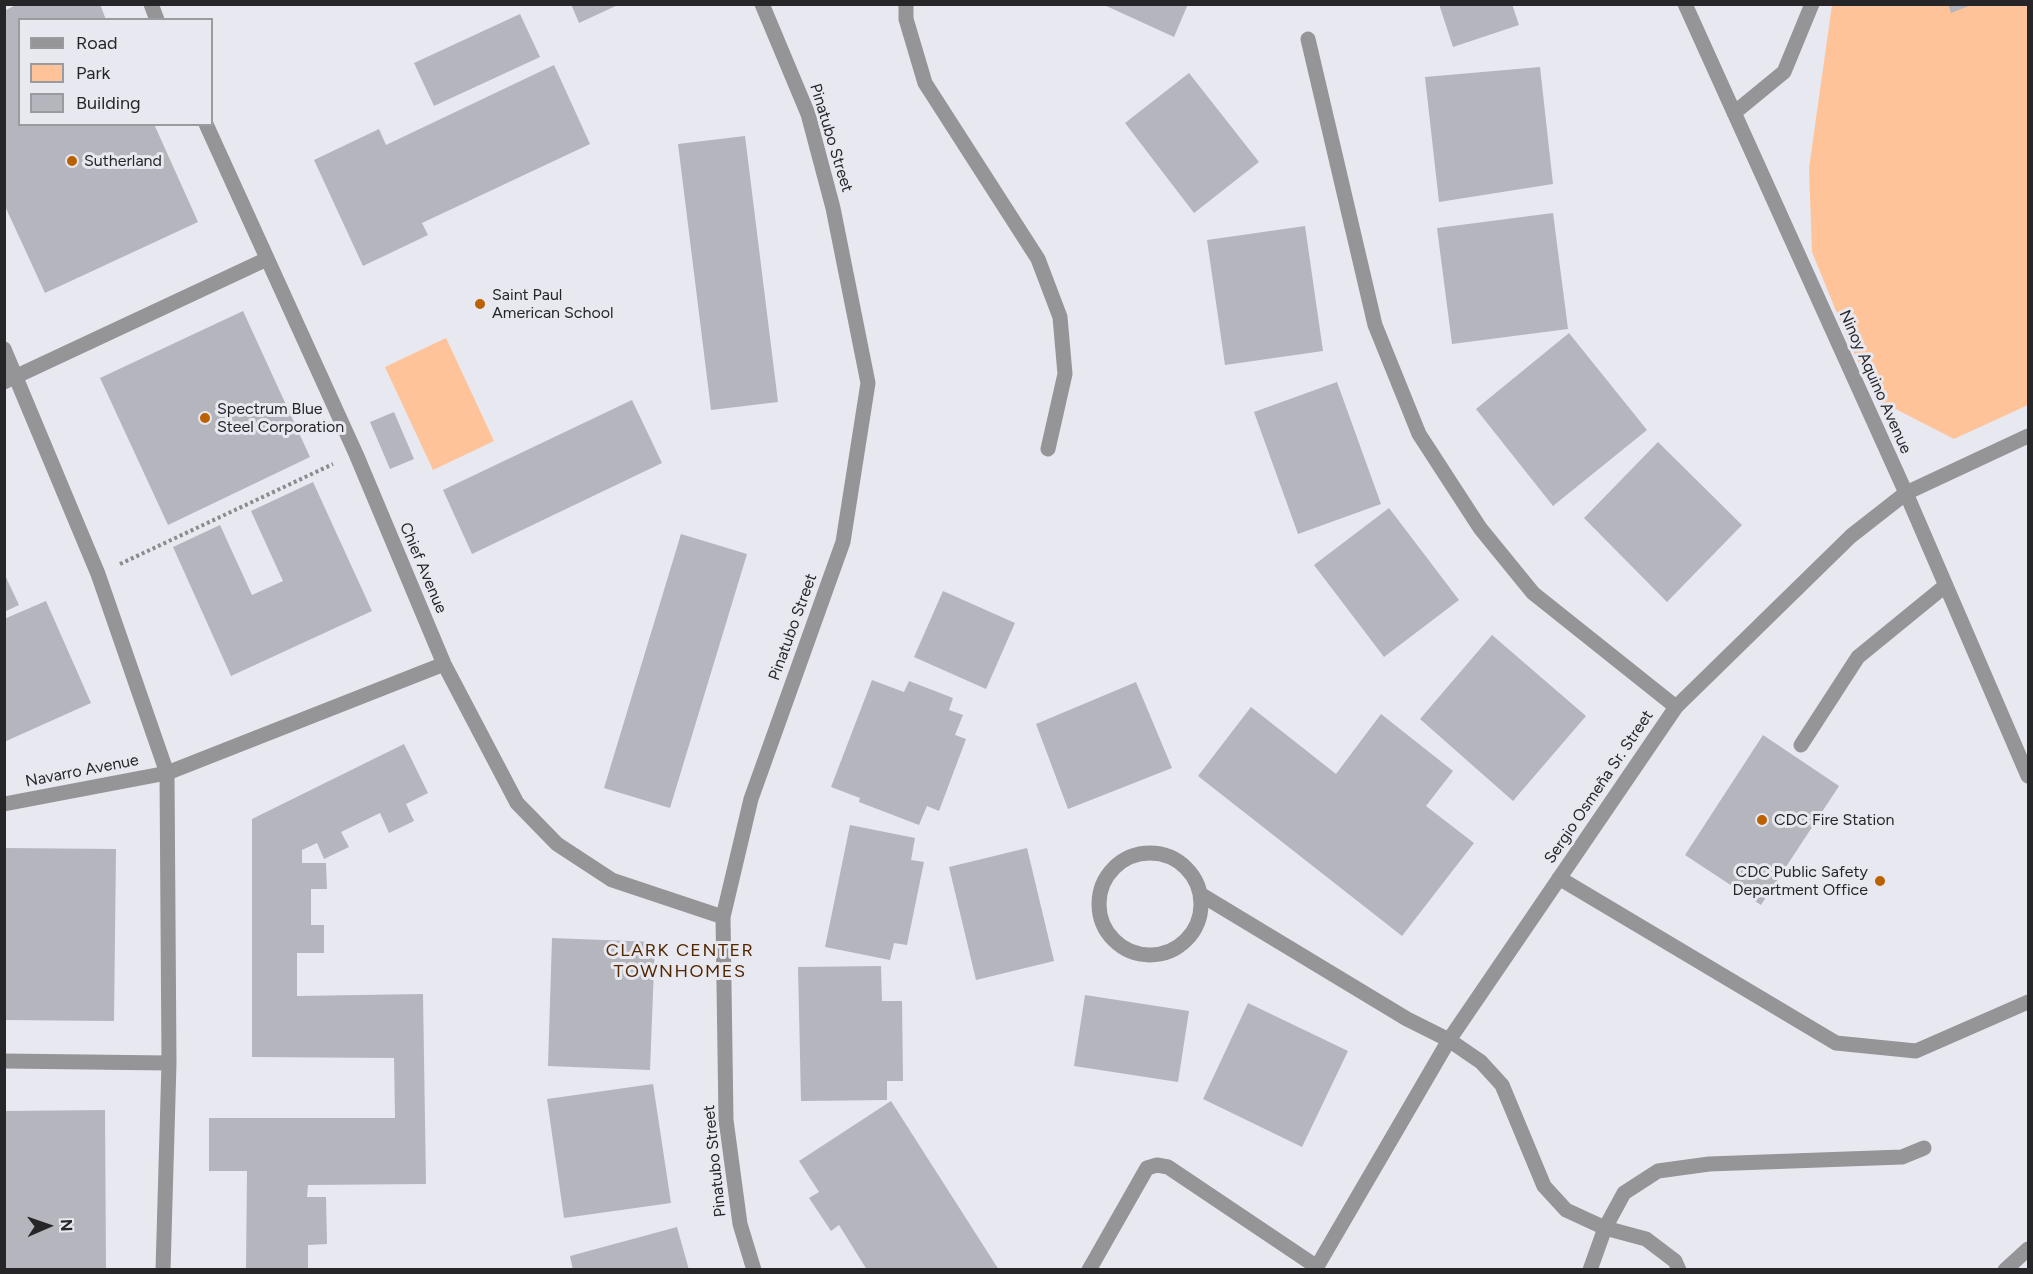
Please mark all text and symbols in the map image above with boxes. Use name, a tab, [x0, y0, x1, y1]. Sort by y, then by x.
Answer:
legend	[18, 18, 213, 126]
text: Road	[76, 32, 117, 54]
text: Park	[76, 62, 110, 84]
street label: Pinatubo Street	[805, 81, 857, 195]
text: Building	[76, 92, 141, 114]
place label: Sutherland	[84, 151, 162, 171]
marker: Sutherland	[65, 154, 79, 168]
place label: Saint Paul American School	[492, 285, 613, 323]
marker: Saint Paul American School	[473, 297, 487, 311]
street label: Ninoy Aquino Avenue	[1835, 307, 1915, 457]
place label: Spectrum Blue Steel Corporation	[217, 399, 344, 437]
marker: Spectrum Blue Steel Corporation	[198, 411, 212, 425]
street label: Chief Avenue	[395, 520, 451, 616]
street label: Pinatubo Street	[765, 571, 821, 683]
street label: Sergio Osmeña Sr. Street	[1540, 707, 1658, 867]
street label: Navarro Avenue	[24, 751, 140, 791]
place label: CDC Fire Station	[1774, 810, 1894, 830]
marker: CDC Fire Station	[1755, 813, 1769, 827]
place label: CDC Public Safety Department Office	[1733, 862, 1868, 900]
marker: CDC Public Safety Department Office	[1873, 874, 1887, 888]
district label: CLARK CENTER TOWNHOMES	[606, 940, 754, 982]
street label: Pinatubo Street	[700, 1104, 730, 1218]
north arrow	[18, 1196, 78, 1256]
text: N	[57, 1219, 76, 1232]

